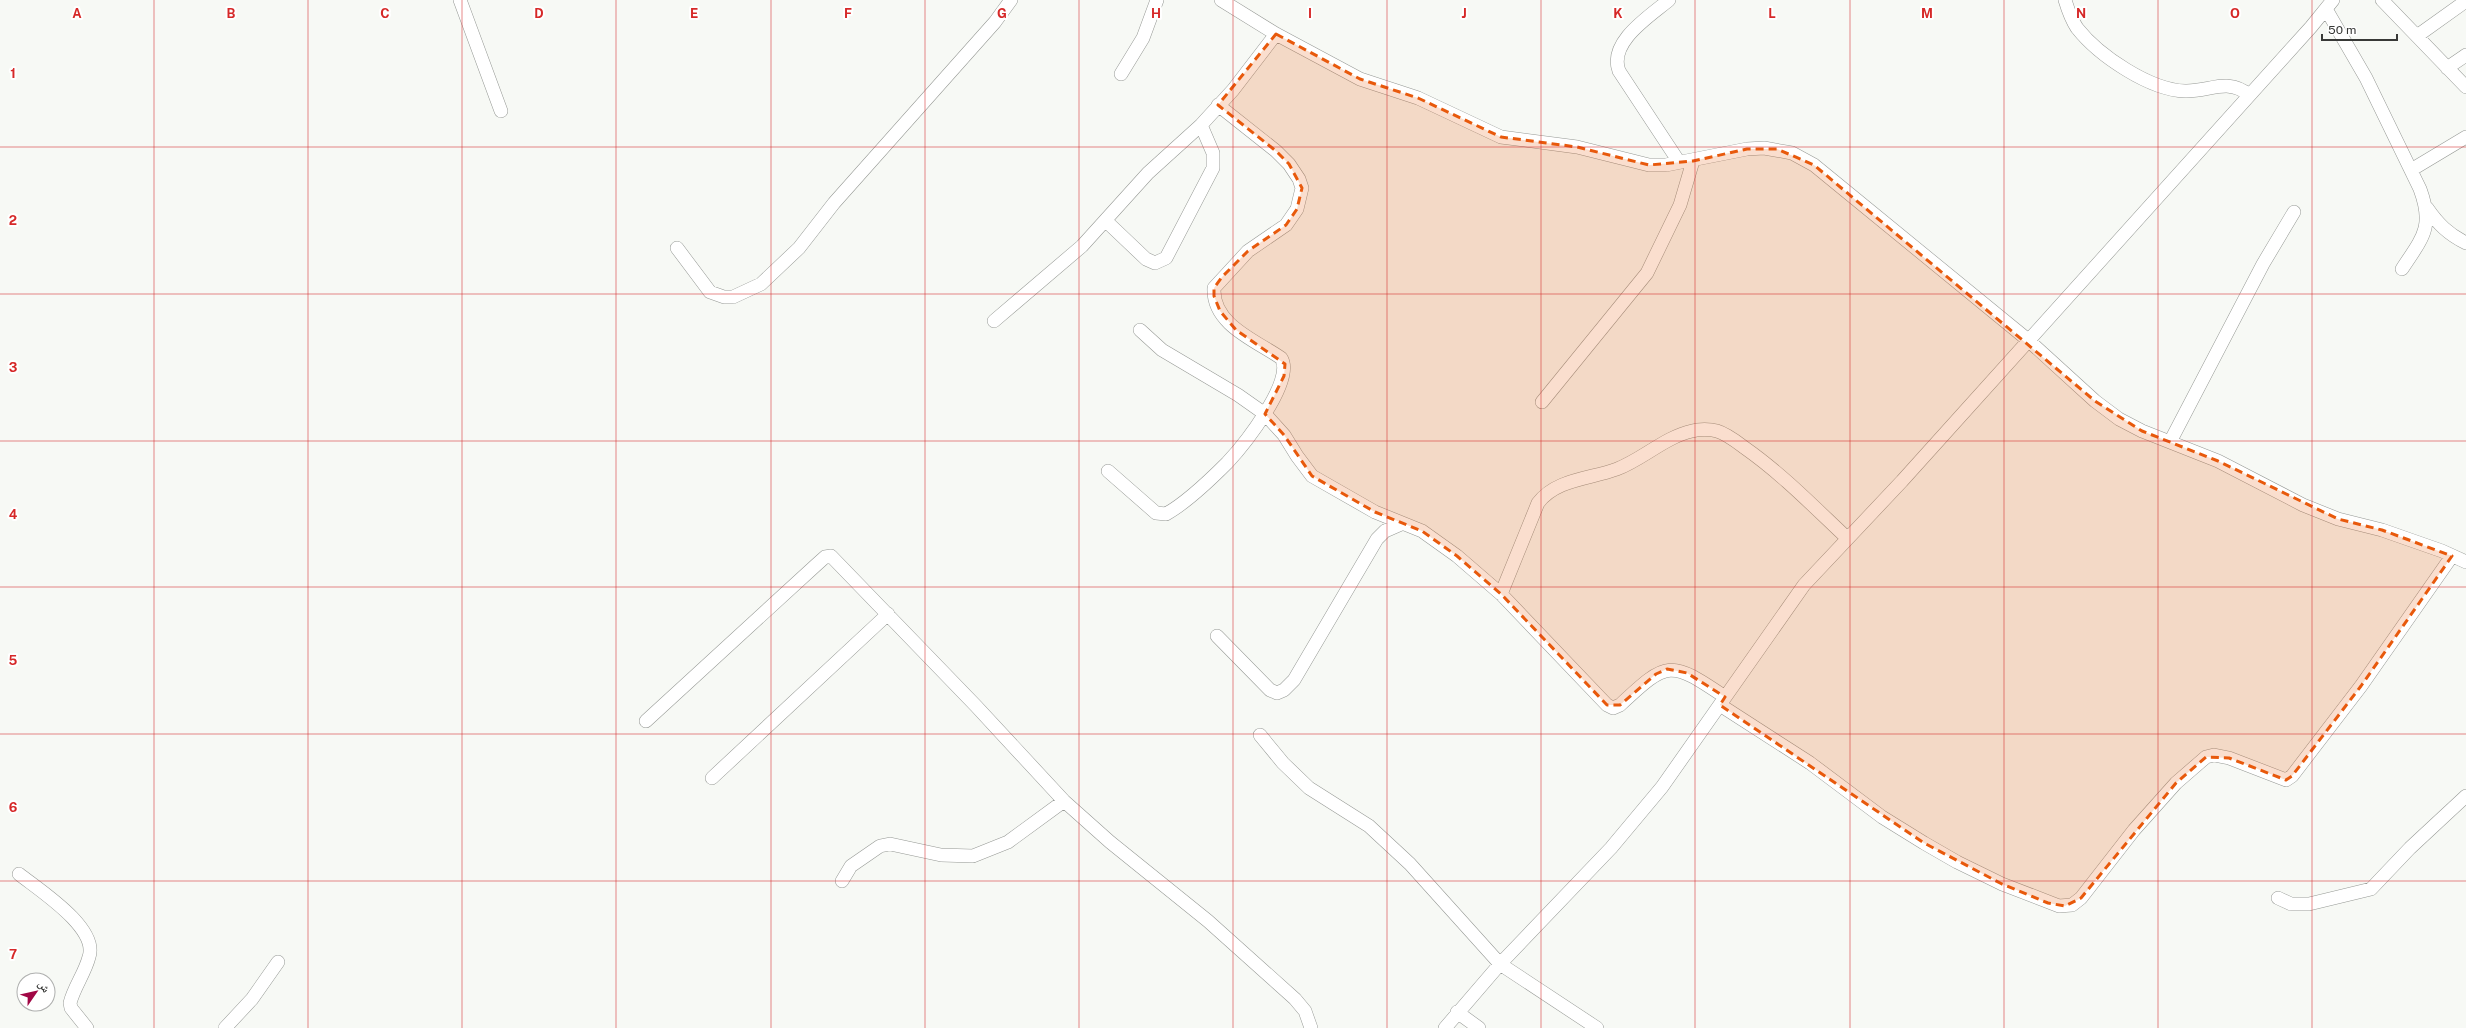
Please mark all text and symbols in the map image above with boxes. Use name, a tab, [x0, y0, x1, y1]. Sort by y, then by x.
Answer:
text: A	[72, 6, 82, 21]
text: B	[227, 6, 236, 21]
text: C	[380, 6, 390, 21]
text: D	[534, 6, 544, 21]
text: E	[690, 6, 698, 21]
text: F	[844, 6, 852, 21]
text: G	[997, 6, 1007, 21]
text: H	[1151, 6, 1161, 21]
text: I	[1308, 6, 1312, 21]
text: J	[1461, 6, 1467, 21]
text: K	[1613, 6, 1623, 21]
text: L	[1768, 6, 1776, 21]
text: M	[1921, 6, 1933, 21]
text: N	[2076, 6, 2086, 21]
text: O	[2230, 6, 2240, 21]
scale bar	[2322, 16, 2397, 42]
text: 50 m	[2328, 23, 2356, 37]
text: 1	[10, 66, 16, 81]
text: 2	[9, 213, 17, 228]
text: 3	[9, 360, 18, 375]
text: 4	[9, 507, 18, 522]
text: 5	[9, 653, 18, 668]
text: 6	[9, 800, 18, 815]
text: 7	[9, 947, 17, 962]
north arrow	[16, 972, 56, 1012]
text: ش	[34, 978, 53, 996]

